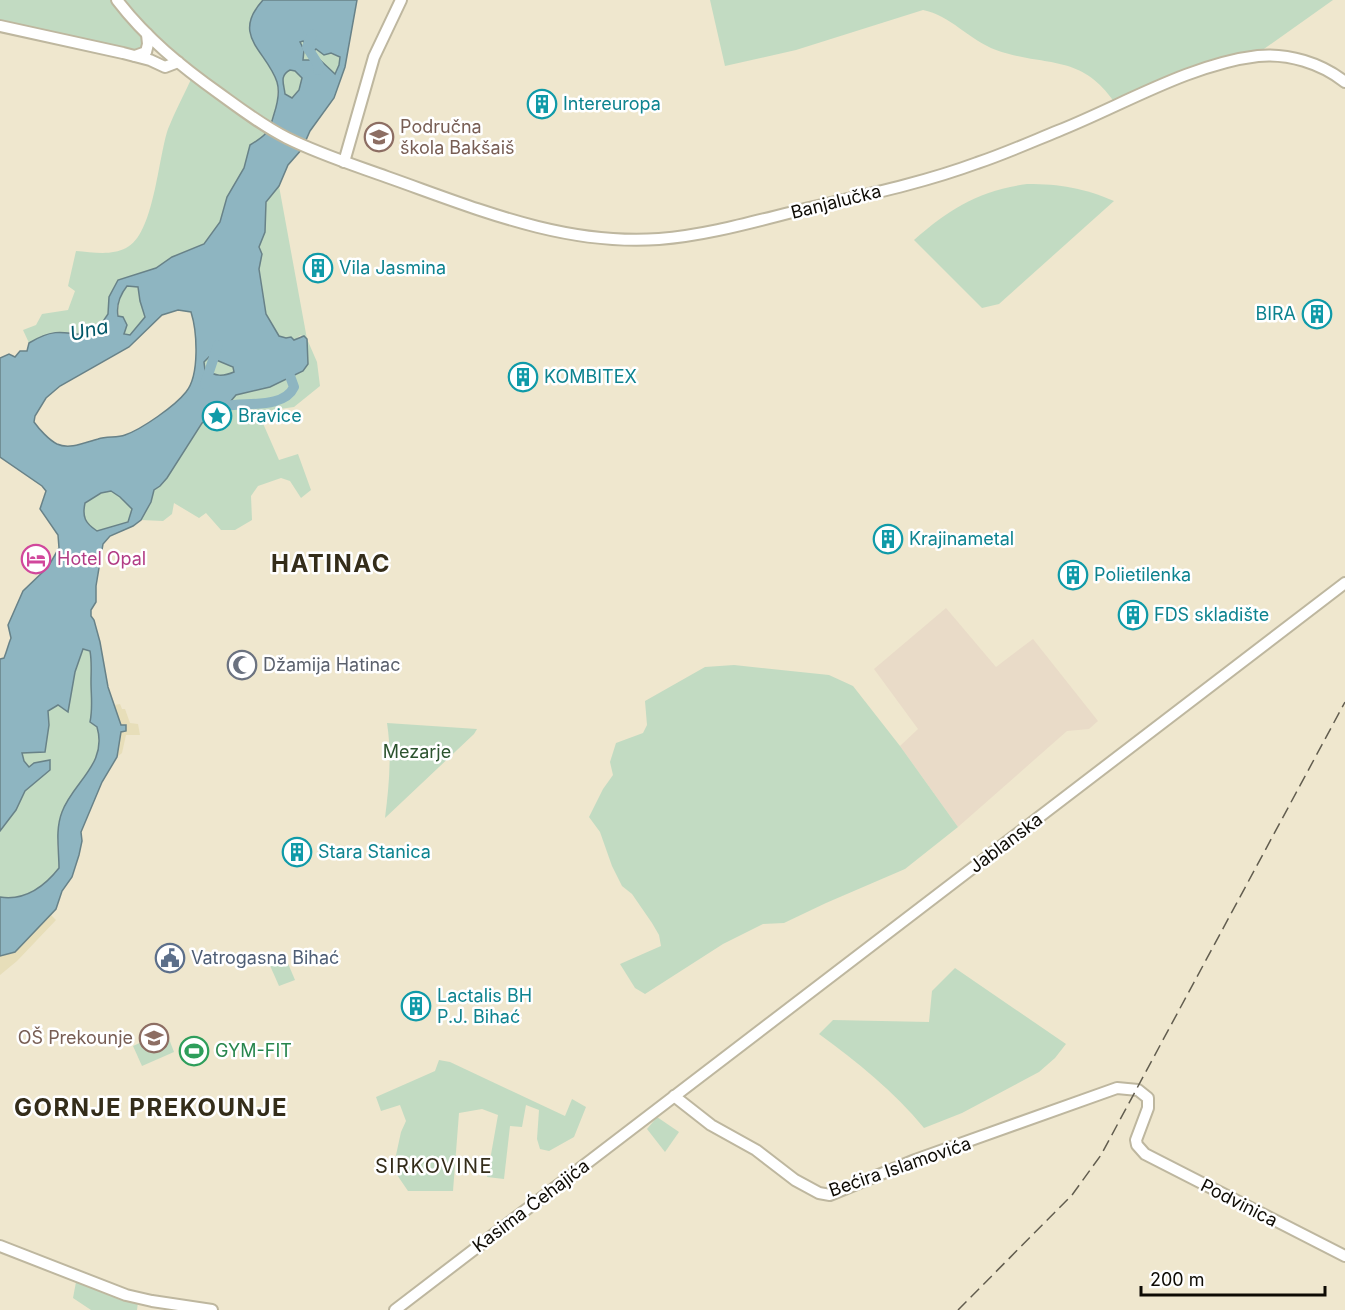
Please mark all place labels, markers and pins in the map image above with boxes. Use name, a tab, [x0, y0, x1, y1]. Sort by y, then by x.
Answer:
building icon: Intereuropa	[526, 88, 558, 120]
place label: Intereuropa	[563, 93, 661, 114]
place label: Područna škola Bakšaiš	[400, 116, 515, 158]
school or university icon: Područna škola Bakšaiš	[363, 121, 395, 153]
building icon: Vila Jasmina	[302, 252, 334, 284]
place label: Vila Jasmina	[339, 257, 446, 278]
building icon: BIRA	[1301, 298, 1333, 330]
place label: BIRA	[1255, 303, 1296, 324]
building icon: KOMBITEX	[507, 361, 539, 393]
place label: KOMBITEX	[544, 366, 637, 387]
place icon: Bravice	[201, 400, 233, 432]
place label: Bravice	[238, 405, 302, 426]
building icon: Krajinametal	[872, 523, 904, 555]
place label: Krajinametal	[909, 528, 1014, 549]
hotel icon: Hotel Opal	[20, 543, 52, 575]
place label: Hotel Opal	[57, 548, 146, 569]
building icon: Polietilenka	[1057, 559, 1089, 591]
place label: Polietilenka	[1094, 564, 1191, 585]
building icon: FDS skladište	[1117, 599, 1149, 631]
place label: FDS skladište	[1154, 604, 1269, 625]
mosque icon: Džamija Hatinac	[226, 649, 258, 681]
place label: Džamija Hatinac	[263, 654, 400, 675]
building icon: Stara Stanica	[281, 836, 313, 868]
place label: Stara Stanica	[318, 841, 431, 862]
public building icon: Vatrogasna Bihać	[154, 942, 186, 974]
place label: Vatrogasna Bihać	[191, 947, 339, 968]
place label: Lactalis BH P.J. Bihać	[437, 985, 532, 1027]
building icon: Lactalis BH P.J. Bihać	[400, 990, 432, 1022]
school or university icon: OŠ Prekounje	[138, 1022, 170, 1054]
place label: OŠ Prekounje	[18, 1026, 133, 1048]
sports icon: GYM-FIT	[178, 1035, 210, 1067]
place label: GYM-FIT	[215, 1040, 292, 1061]

